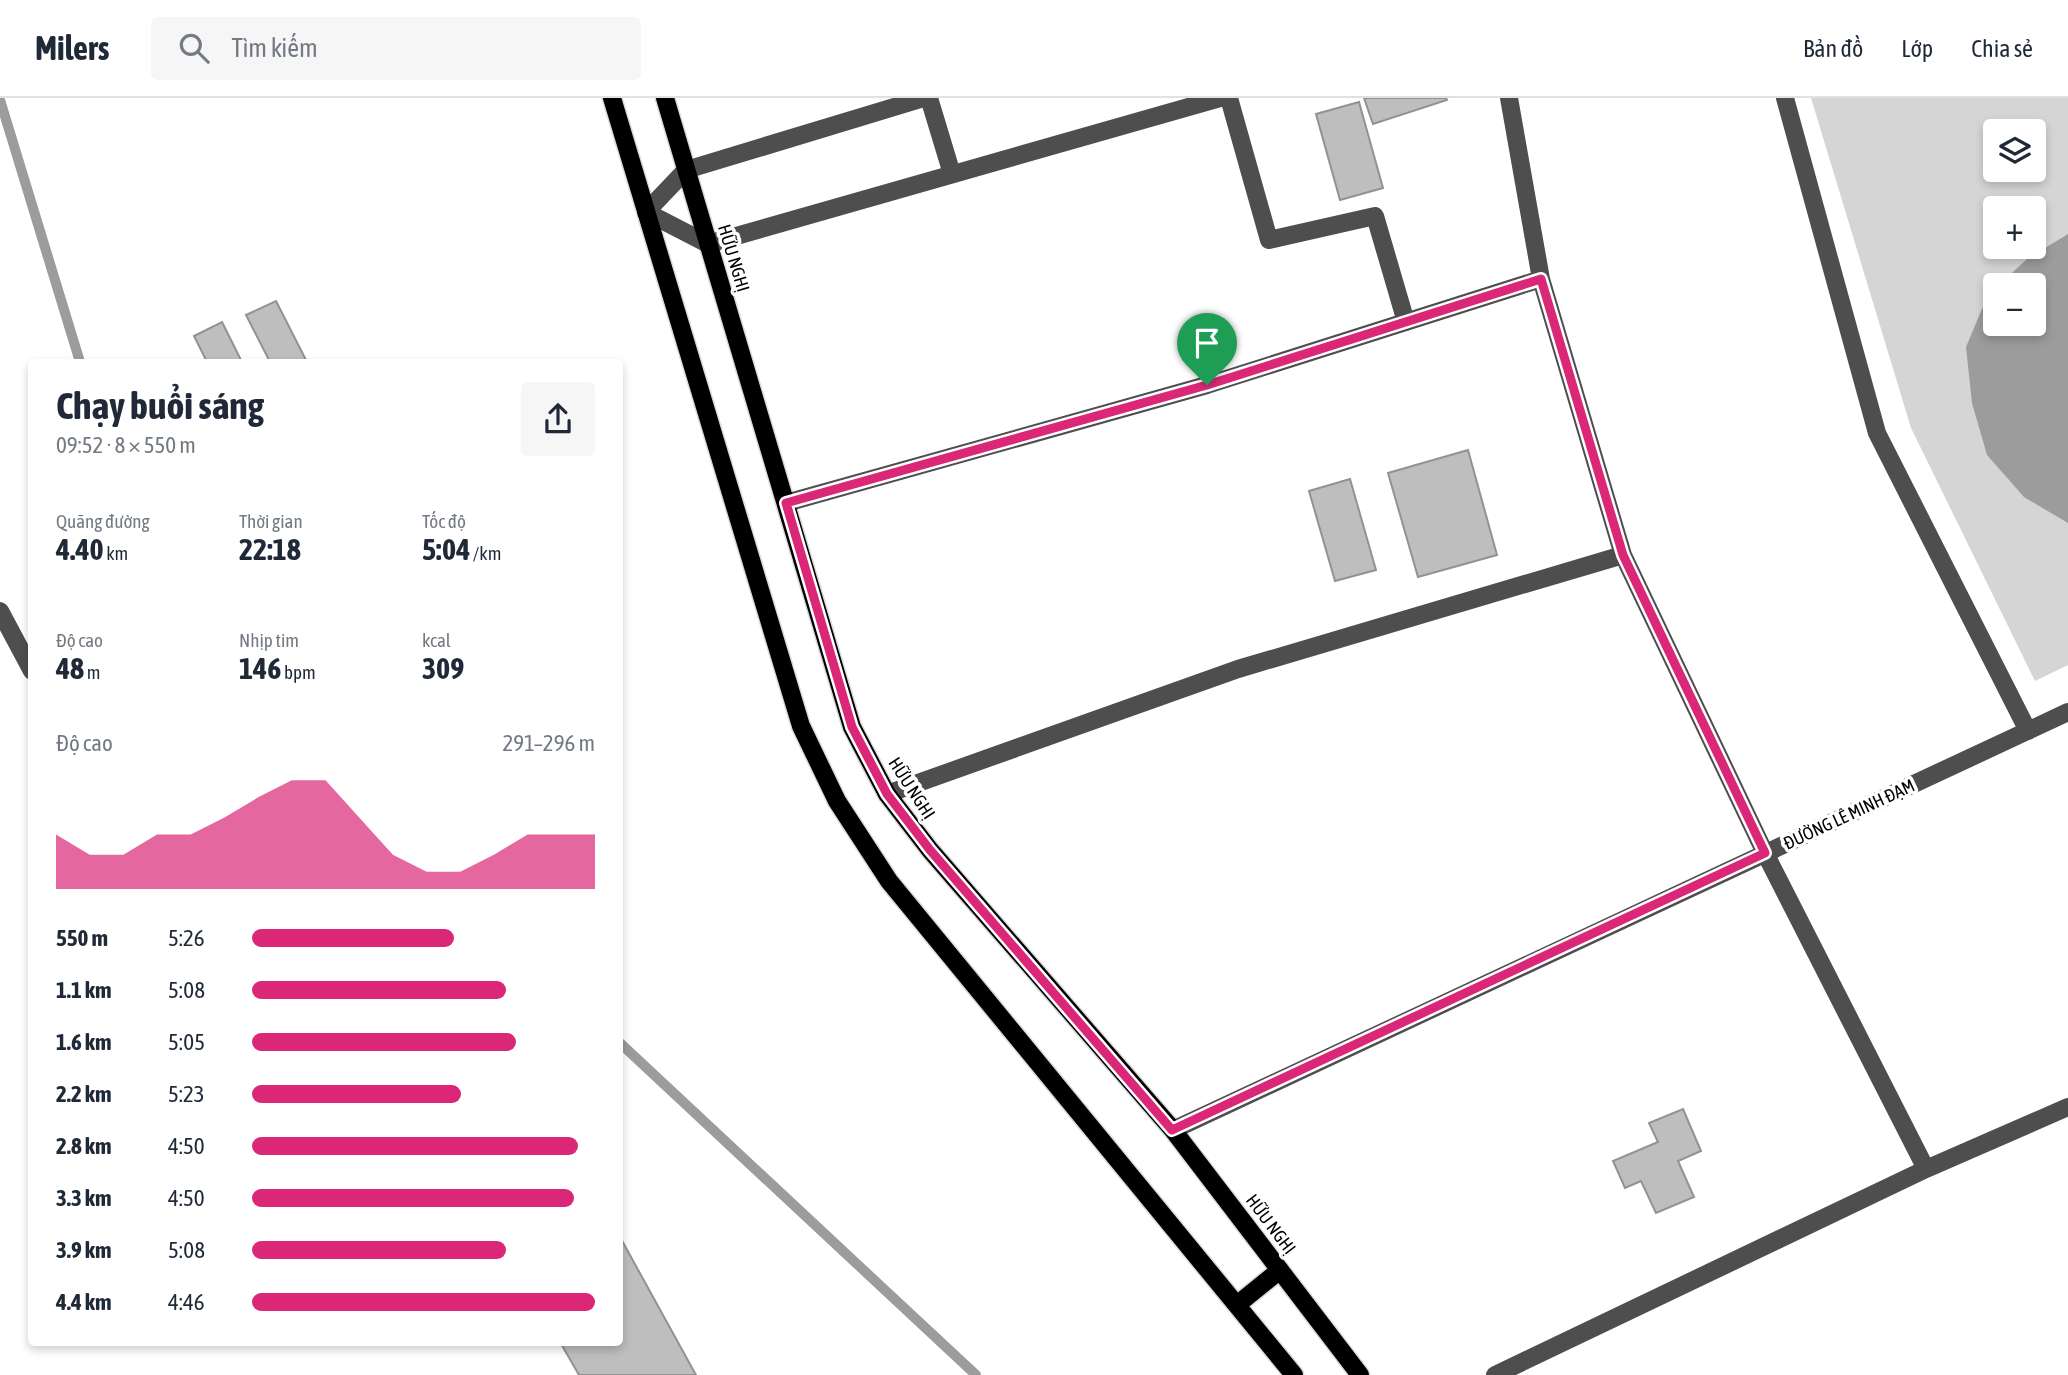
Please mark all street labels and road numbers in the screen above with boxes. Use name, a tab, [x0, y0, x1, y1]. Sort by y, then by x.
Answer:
street label: HỮU NGHỊ	[714, 222, 754, 294]
street label: HỮU NGHỊ	[884, 753, 940, 823]
street label: ĐƯỜNG LÊ MINH ĐẠM	[1780, 774, 1918, 854]
street label: HỮU NGHỊ	[1242, 1190, 1300, 1258]

